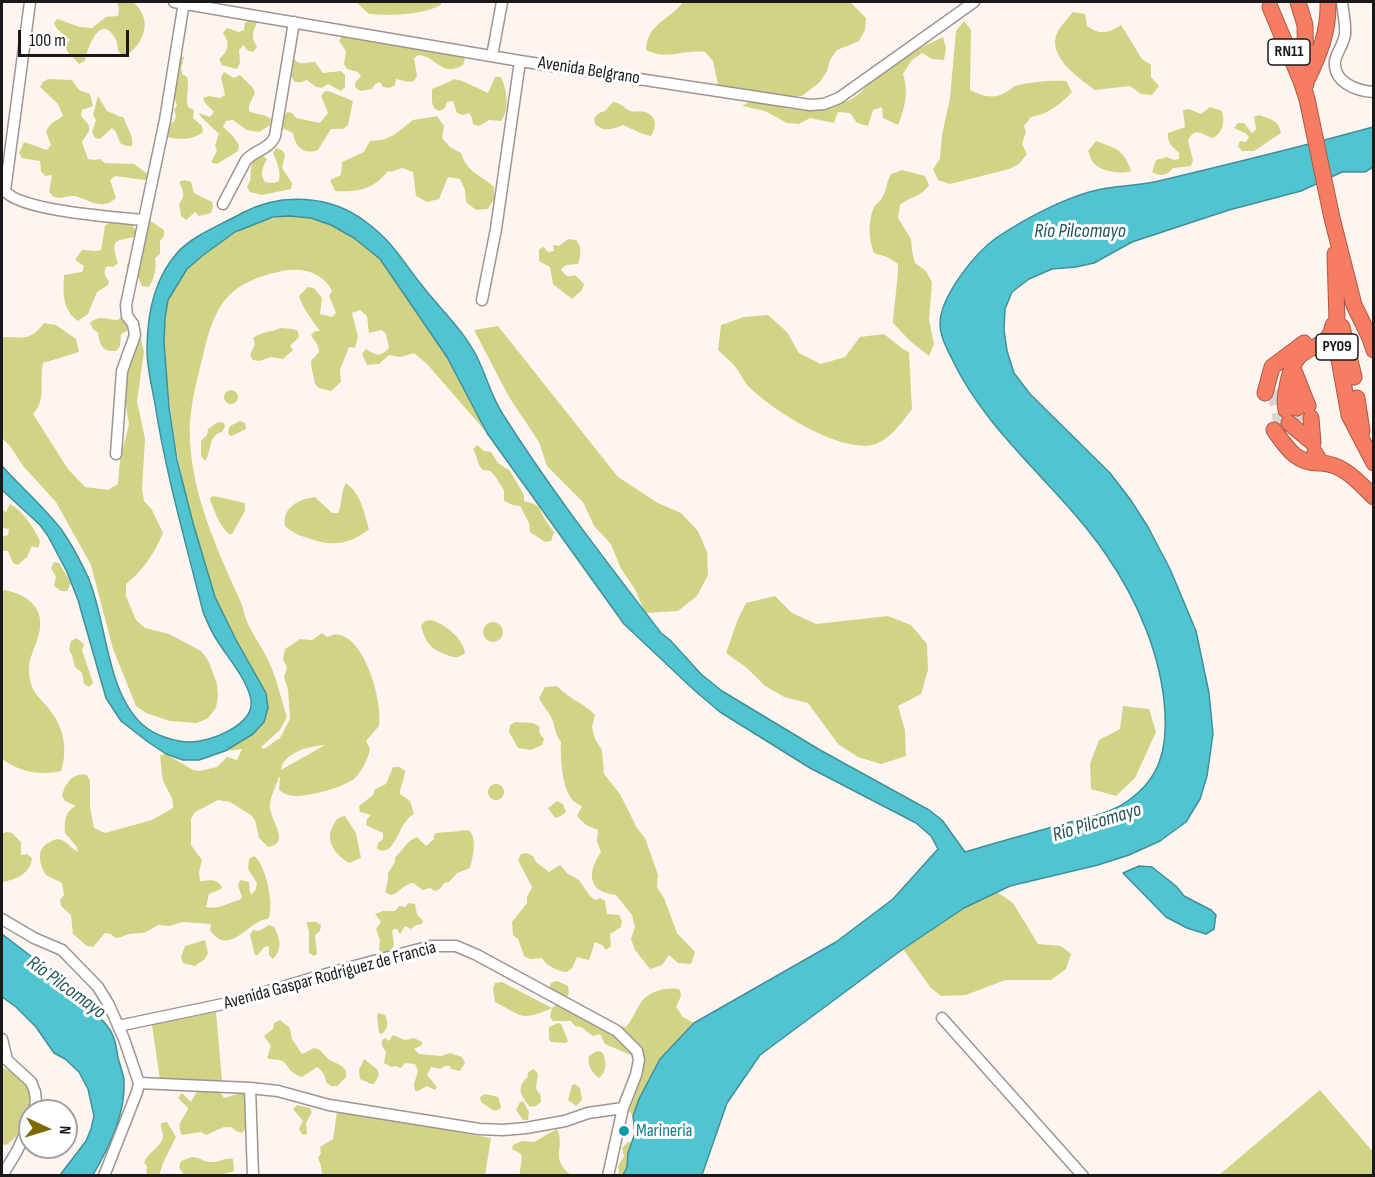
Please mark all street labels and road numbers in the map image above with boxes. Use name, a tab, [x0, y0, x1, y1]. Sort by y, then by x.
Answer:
road number: RN11	[1268, 39, 1310, 65]
street label: Avenida Belgrano	[537, 52, 641, 90]
road number: PY09	[1316, 334, 1358, 360]
street label: Avenida Gaspar Rodríguez de Francia	[222, 937, 438, 1015]

